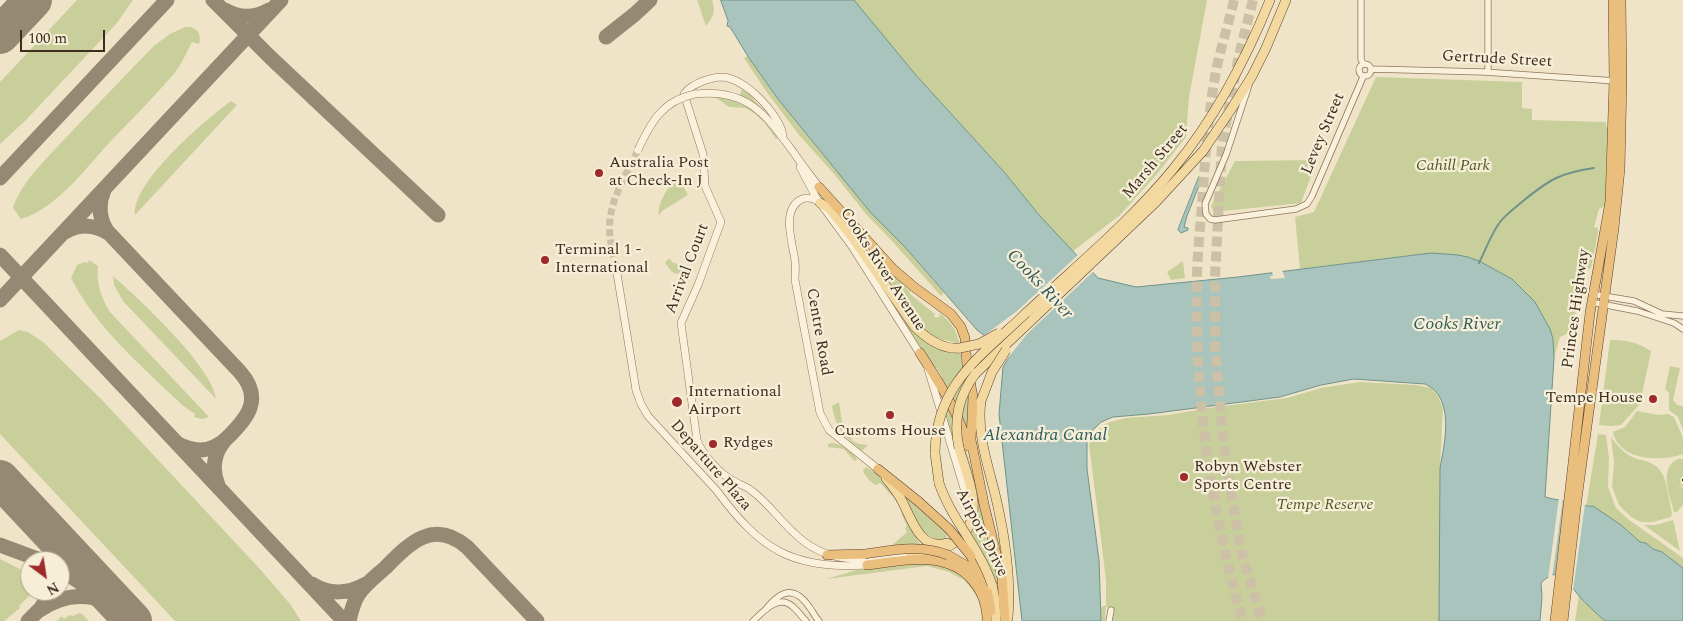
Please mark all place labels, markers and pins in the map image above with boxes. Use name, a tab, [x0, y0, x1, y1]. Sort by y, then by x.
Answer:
place label: Australia Post at Check-In J	[609, 154, 709, 192]
marker: Australia Post at Check-In J	[593, 167, 605, 179]
place label: Terminal 1 - International	[555, 241, 648, 279]
marker: Terminal 1 - International	[539, 254, 551, 266]
place label: International Airport	[688, 383, 781, 421]
place label: Tempe House	[1545, 389, 1643, 409]
marker: Tempe House	[1647, 393, 1659, 405]
marker: International Airport	[670, 395, 684, 409]
marker: Customs House	[884, 409, 896, 421]
place label: Customs House	[834, 422, 946, 442]
place label: Rydges	[723, 434, 773, 454]
marker: Rydges	[707, 438, 719, 450]
place label: Robyn Webster Sports Centre	[1194, 458, 1302, 496]
marker: Robyn Webster Sports Centre	[1178, 471, 1190, 483]

